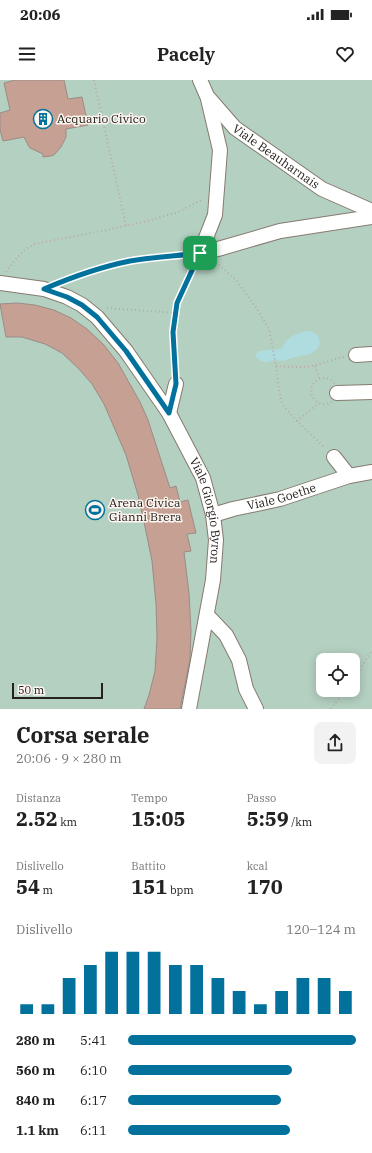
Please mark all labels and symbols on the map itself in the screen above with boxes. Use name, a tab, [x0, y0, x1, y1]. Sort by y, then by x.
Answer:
building icon: Acquario Civico	[32, 108, 54, 130]
place label: Acquario Civico	[57, 111, 146, 126]
street label: Viale Beauharnais	[230, 121, 323, 192]
pin	[183, 236, 217, 270]
street label: Viale Giorgio Byron	[186, 455, 224, 565]
street label: Viale Goethe	[246, 480, 318, 513]
place label: Arena Civica Gianni Brera	[109, 495, 182, 524]
sports icon: Arena Civica Gianni Brera	[84, 499, 106, 521]
scale bar	[12, 681, 103, 700]

